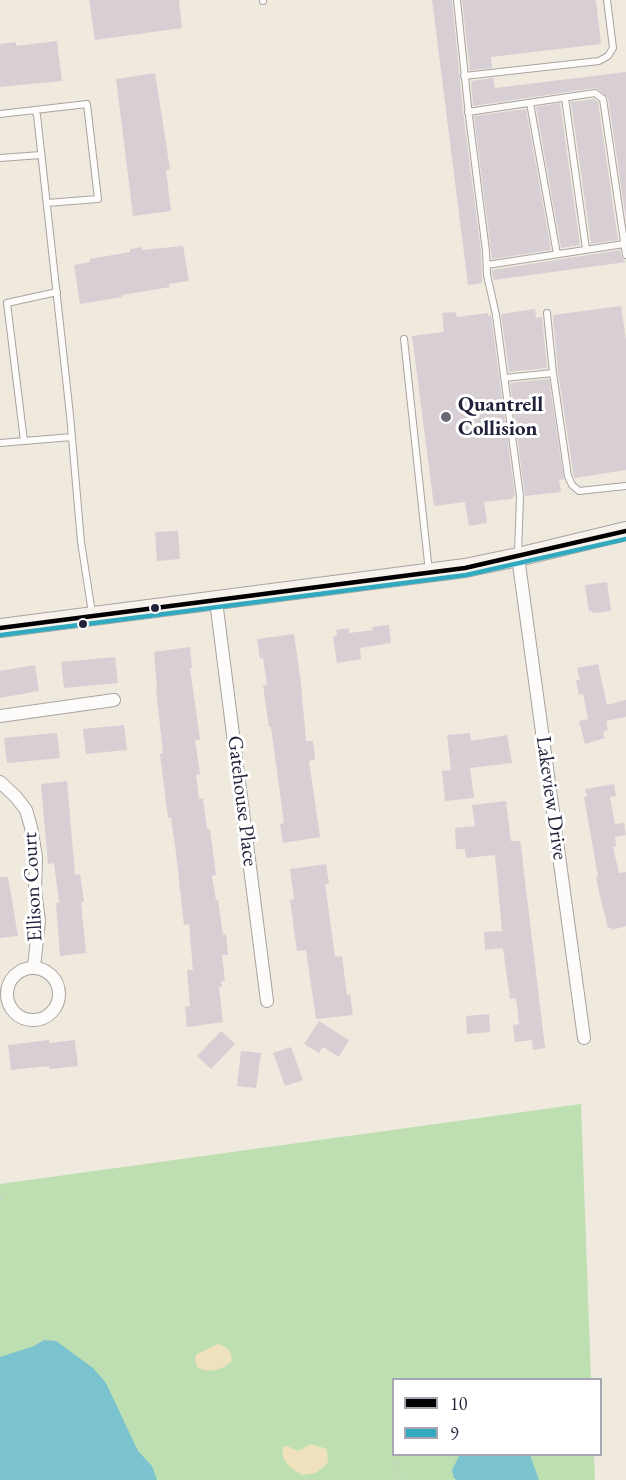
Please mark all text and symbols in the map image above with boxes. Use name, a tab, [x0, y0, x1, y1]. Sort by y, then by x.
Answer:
place label: Quantrell Collision	[458, 392, 543, 442]
marker: Quantrell Collision	[439, 410, 453, 424]
unlabelled marker	[149, 602, 161, 614]
unlabelled marker	[77, 618, 89, 630]
street label: Gatehouse Place	[221, 734, 263, 868]
street label: Lakeview Drive	[530, 735, 572, 861]
street label: Ellison Court	[18, 832, 48, 942]
legend	[392, 1378, 602, 1456]
text: 10	[450, 1392, 467, 1415]
text: 9	[450, 1422, 459, 1445]

